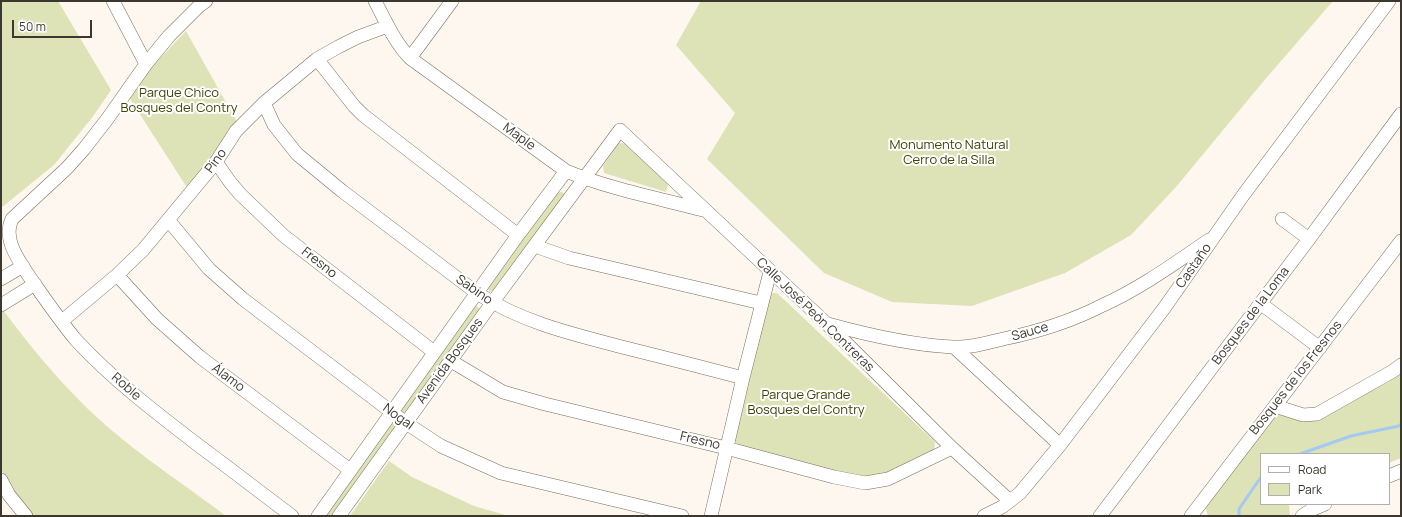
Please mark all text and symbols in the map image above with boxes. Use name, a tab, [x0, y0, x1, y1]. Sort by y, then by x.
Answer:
scale bar	[14, 12, 94, 38]
text: 50 m	[19, 18, 46, 35]
park label: Parque Chico Bosques del Contry	[120, 85, 238, 116]
street label: Maple	[500, 120, 538, 154]
park label: Monumento Natural Cerro de la Silla	[889, 137, 1009, 168]
street label: Pino	[202, 146, 230, 176]
street label: Castaño	[1173, 241, 1215, 291]
street label: Fresno	[298, 244, 340, 282]
street label: Calle José Peón Contreras	[753, 255, 877, 375]
street label: Bosques de la Loma	[1209, 264, 1293, 368]
street label: Sabino	[453, 272, 495, 308]
street label: Avenida Bosques	[414, 315, 486, 407]
street label: Bosques de los Fresnos	[1247, 318, 1345, 438]
street label: Sauce	[1010, 319, 1050, 345]
street label: Álamo	[208, 361, 248, 395]
street label: Roble	[108, 370, 144, 404]
park label: Parque Grande Bosques del Contry	[747, 387, 865, 418]
street label: Nogal	[379, 401, 417, 433]
street label: Fresno	[678, 429, 722, 453]
legend	[1260, 453, 1390, 505]
text: Road	[1298, 461, 1326, 478]
text: Park	[1298, 481, 1322, 498]

